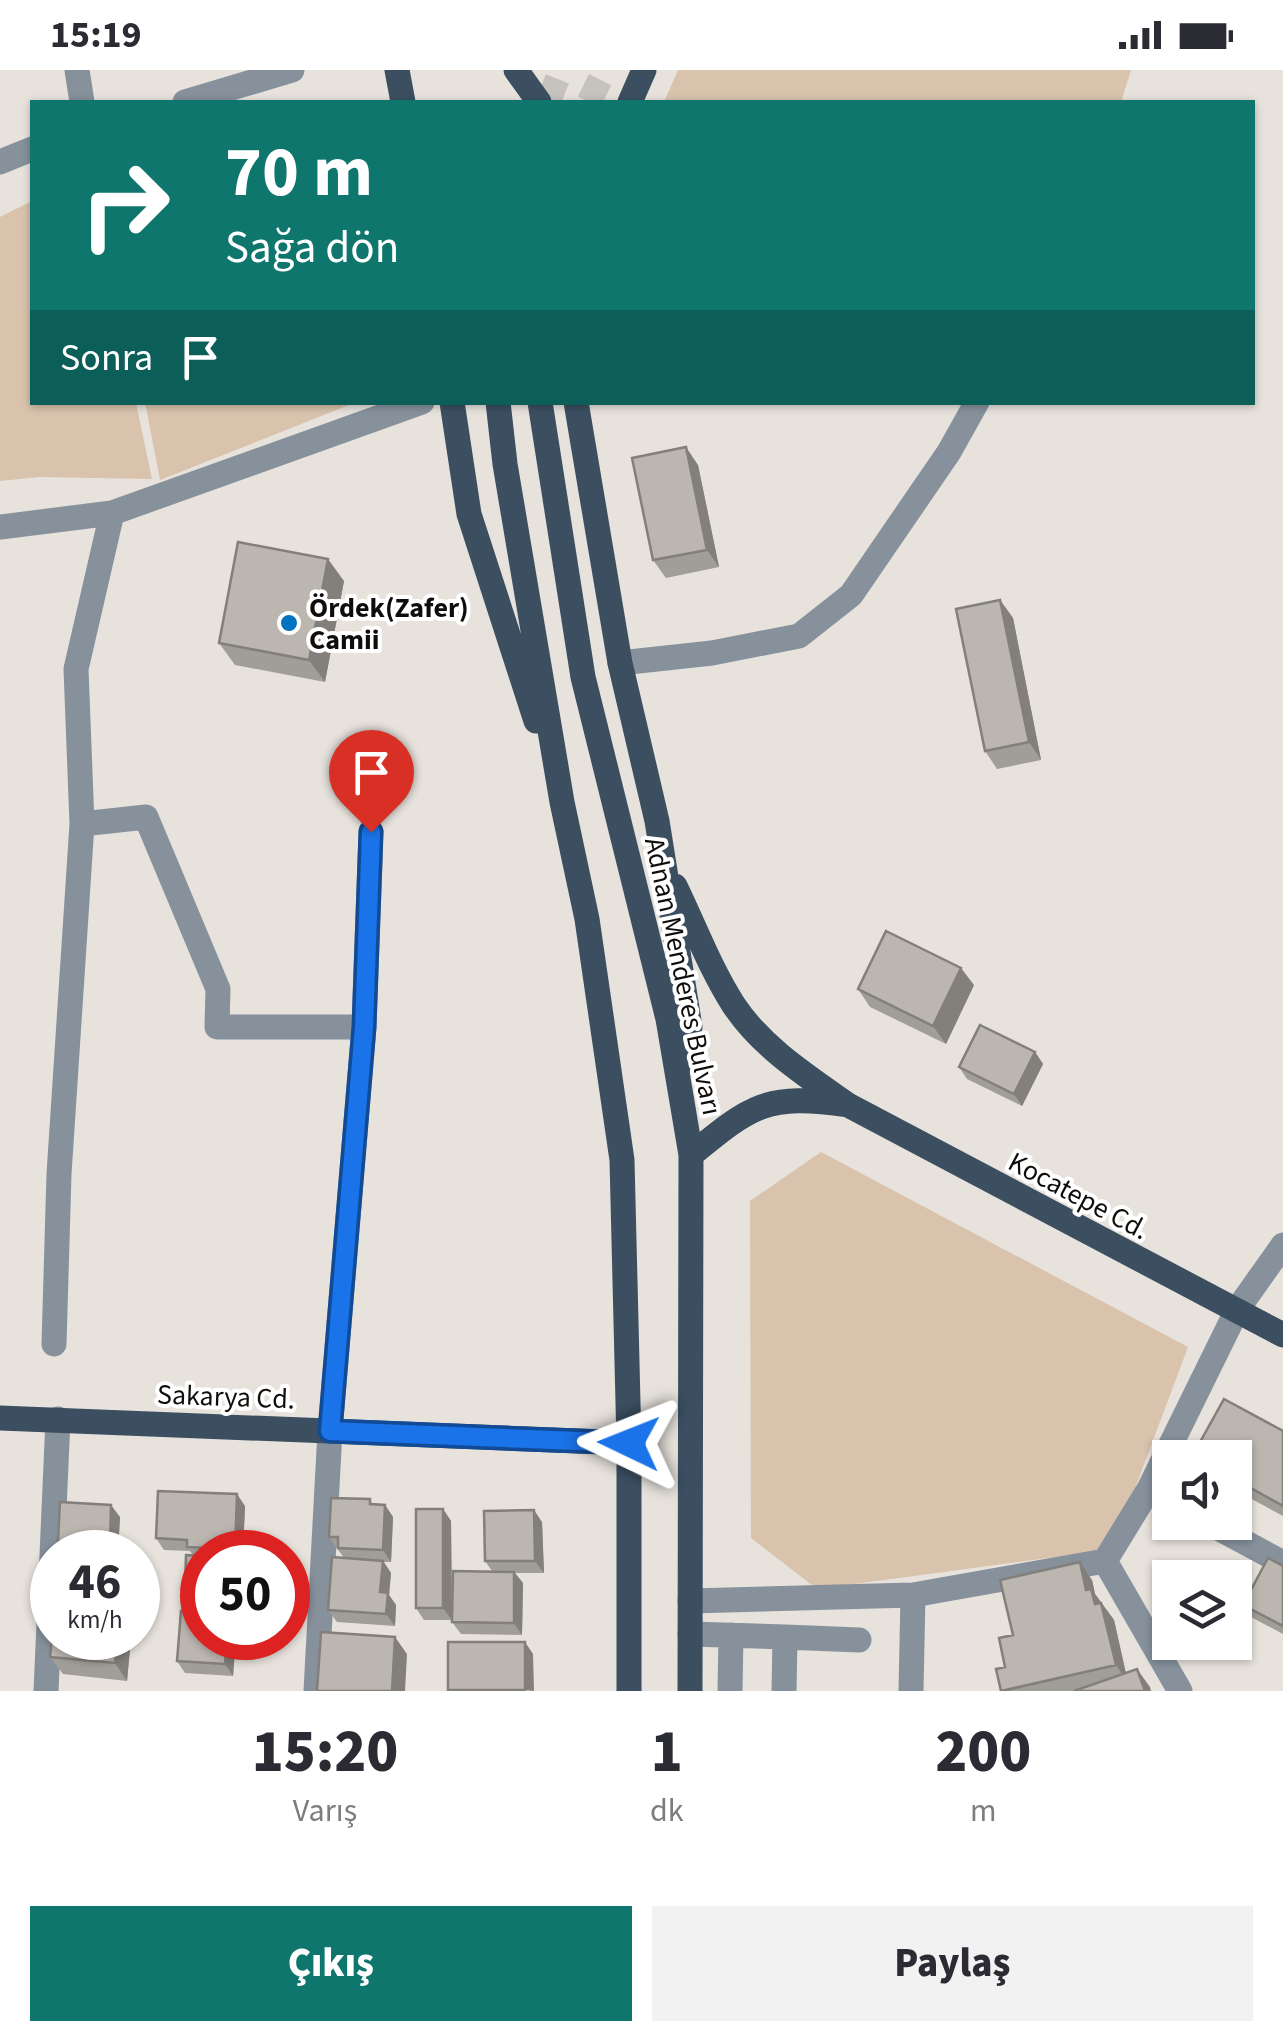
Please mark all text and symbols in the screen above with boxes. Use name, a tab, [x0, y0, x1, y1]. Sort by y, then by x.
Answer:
text: 15:19	[50, 8, 142, 62]
text: 70 m	[225, 123, 373, 223]
icon: right	[60, 140, 190, 270]
text: Sağa dön	[225, 216, 399, 280]
icon: arrive	[173, 330, 228, 385]
text: Sonra	[60, 331, 153, 385]
place label: Ördek(Zafer) Camii	[309, 588, 469, 660]
marker: Ördek(Zafer) Camii	[278, 612, 300, 634]
pin	[329, 730, 414, 833]
icon: arrive	[344, 745, 399, 800]
street label: Adnan Menderes Bulvarı	[634, 834, 732, 1119]
street label: Kocatepe Cd.	[1001, 1142, 1156, 1250]
street label: Sakarya Cd.	[156, 1375, 296, 1419]
position arrow	[577, 1391, 681, 1495]
map controls	[1152, 1440, 1252, 1660]
button: sound	[1152, 1440, 1252, 1540]
speed limit sign: 50	[180, 1530, 310, 1660]
text: 46	[69, 1547, 121, 1618]
button: layers	[1152, 1560, 1252, 1660]
text: km/h	[67, 1602, 123, 1638]
text: 15:20	[252, 1710, 398, 1795]
text: 1	[651, 1710, 683, 1795]
text: 200	[935, 1710, 1031, 1795]
text: Varış	[293, 1788, 357, 1834]
text: dk	[650, 1788, 684, 1834]
text: m	[970, 1788, 997, 1834]
button: Çıkış	[30, 1906, 632, 2021]
button: Paylaş	[652, 1906, 1253, 2021]

